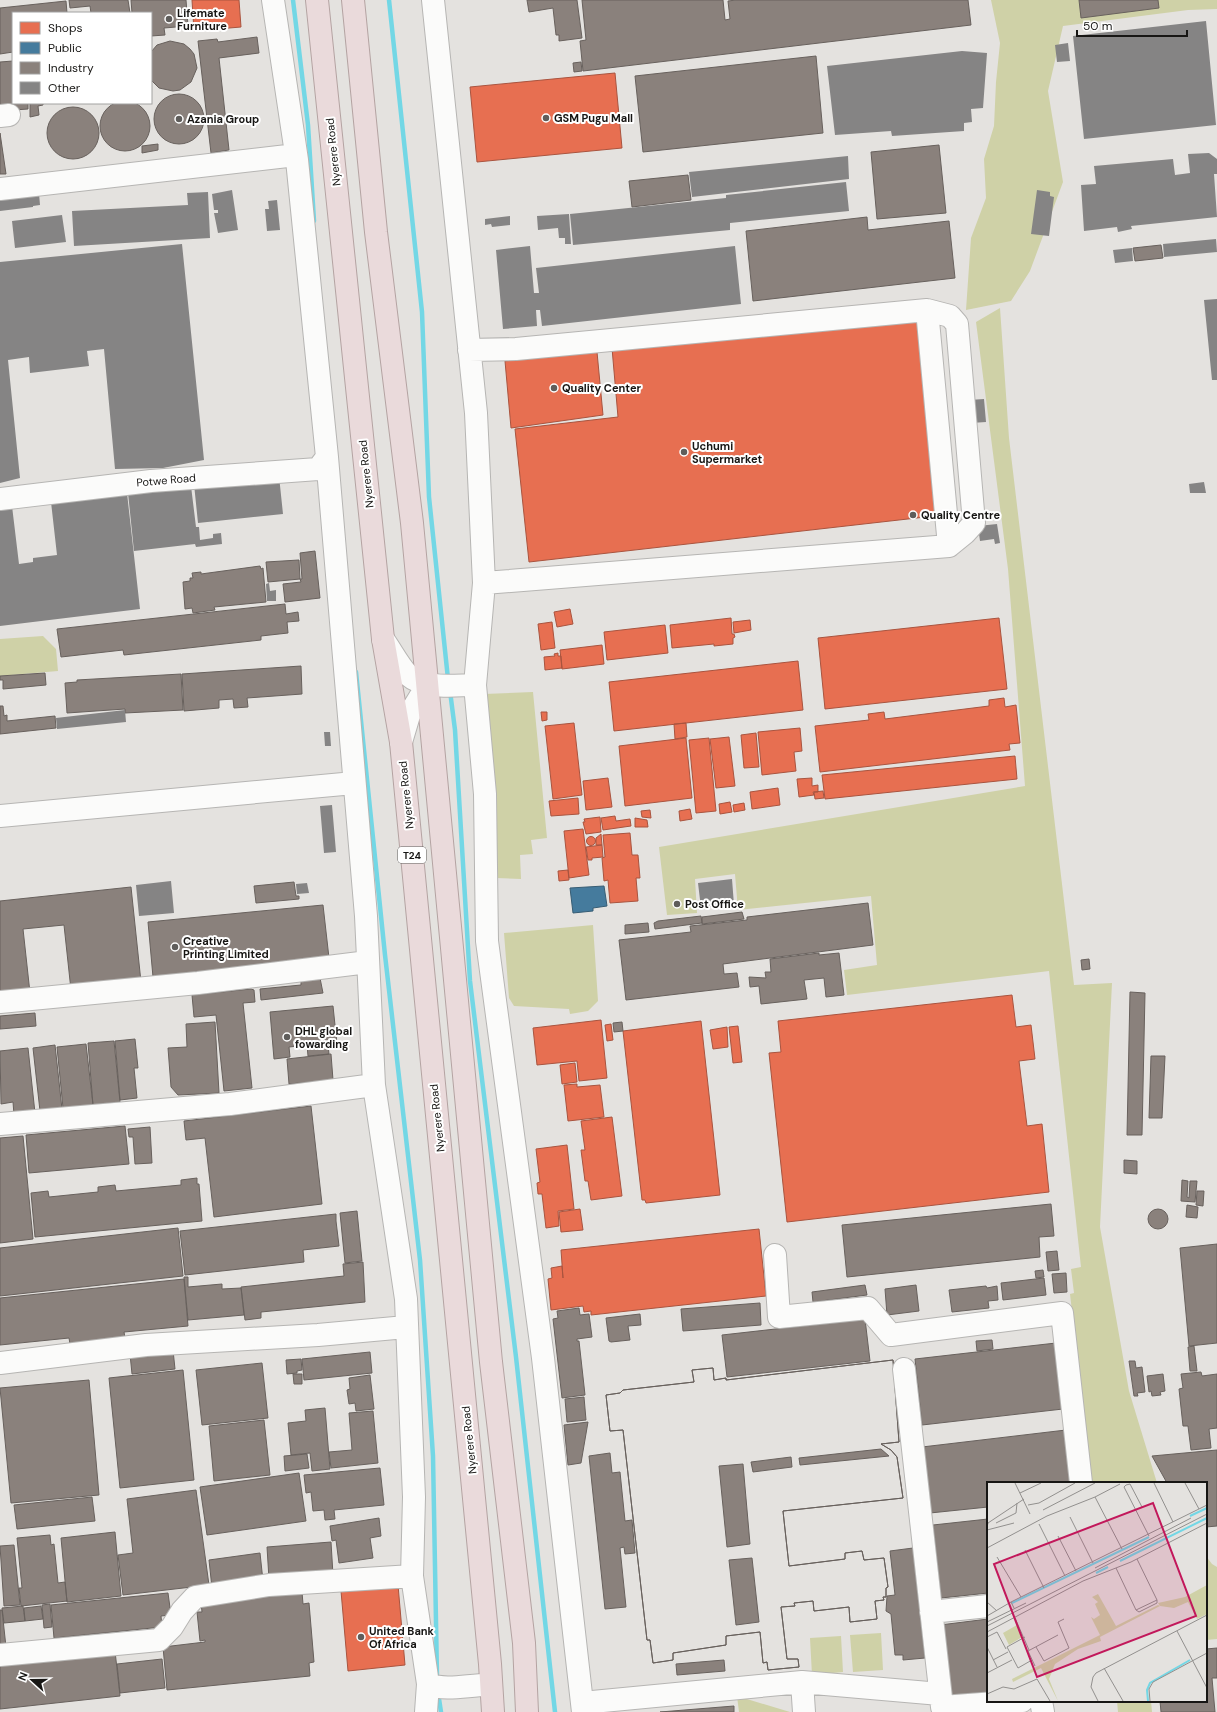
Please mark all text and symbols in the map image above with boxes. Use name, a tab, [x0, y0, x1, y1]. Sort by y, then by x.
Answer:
place label: Lifemate Furniture	[177, 6, 227, 33]
legend	[12, 12, 152, 104]
scale bar	[1077, 12, 1187, 38]
marker: Lifemate Furniture	[164, 14, 174, 24]
text: 50 m	[1083, 18, 1112, 34]
text: Shops	[48, 20, 83, 36]
text: Public	[48, 40, 82, 56]
text: Industry	[48, 60, 94, 76]
text: Other	[48, 80, 81, 96]
place label: GSM Pugu Mall	[554, 111, 633, 125]
place label: Azania Group	[187, 112, 259, 126]
marker: GSM Pugu Mall	[541, 113, 551, 123]
marker: Azania Group	[174, 114, 184, 124]
street label: Nyerere Road	[322, 117, 344, 187]
place label: Quality Center	[562, 381, 642, 395]
marker: Quality Center	[549, 383, 559, 393]
street label: Nyerere Road	[355, 439, 377, 509]
place label: Uchumi Supermarket	[692, 439, 762, 466]
marker: Uchumi Supermarket	[679, 447, 689, 457]
street label: Potwe Road	[136, 470, 196, 490]
place label: Quality Centre	[921, 508, 1000, 522]
marker: Quality Centre	[908, 510, 918, 520]
street label: Nyerere Road	[395, 760, 417, 830]
road number: T24	[398, 847, 426, 863]
place label: Post Office	[685, 897, 744, 911]
marker: Post Office	[672, 899, 682, 909]
place label: Creative Printing Limited	[183, 934, 269, 961]
marker: Creative Printing Limited	[170, 942, 180, 952]
place label: DHL global fowarding	[295, 1024, 352, 1051]
marker: DHL global fowarding	[282, 1032, 292, 1042]
street label: Nyerere Road	[426, 1083, 448, 1153]
street label: Nyerere Road	[458, 1405, 480, 1475]
inset map	[987, 1482, 1207, 1702]
place label: United Bank Of Africa	[369, 1624, 435, 1651]
marker: United Bank Of Africa	[356, 1632, 366, 1642]
north arrow	[12, 1660, 52, 1700]
text: N	[15, 1670, 31, 1683]

